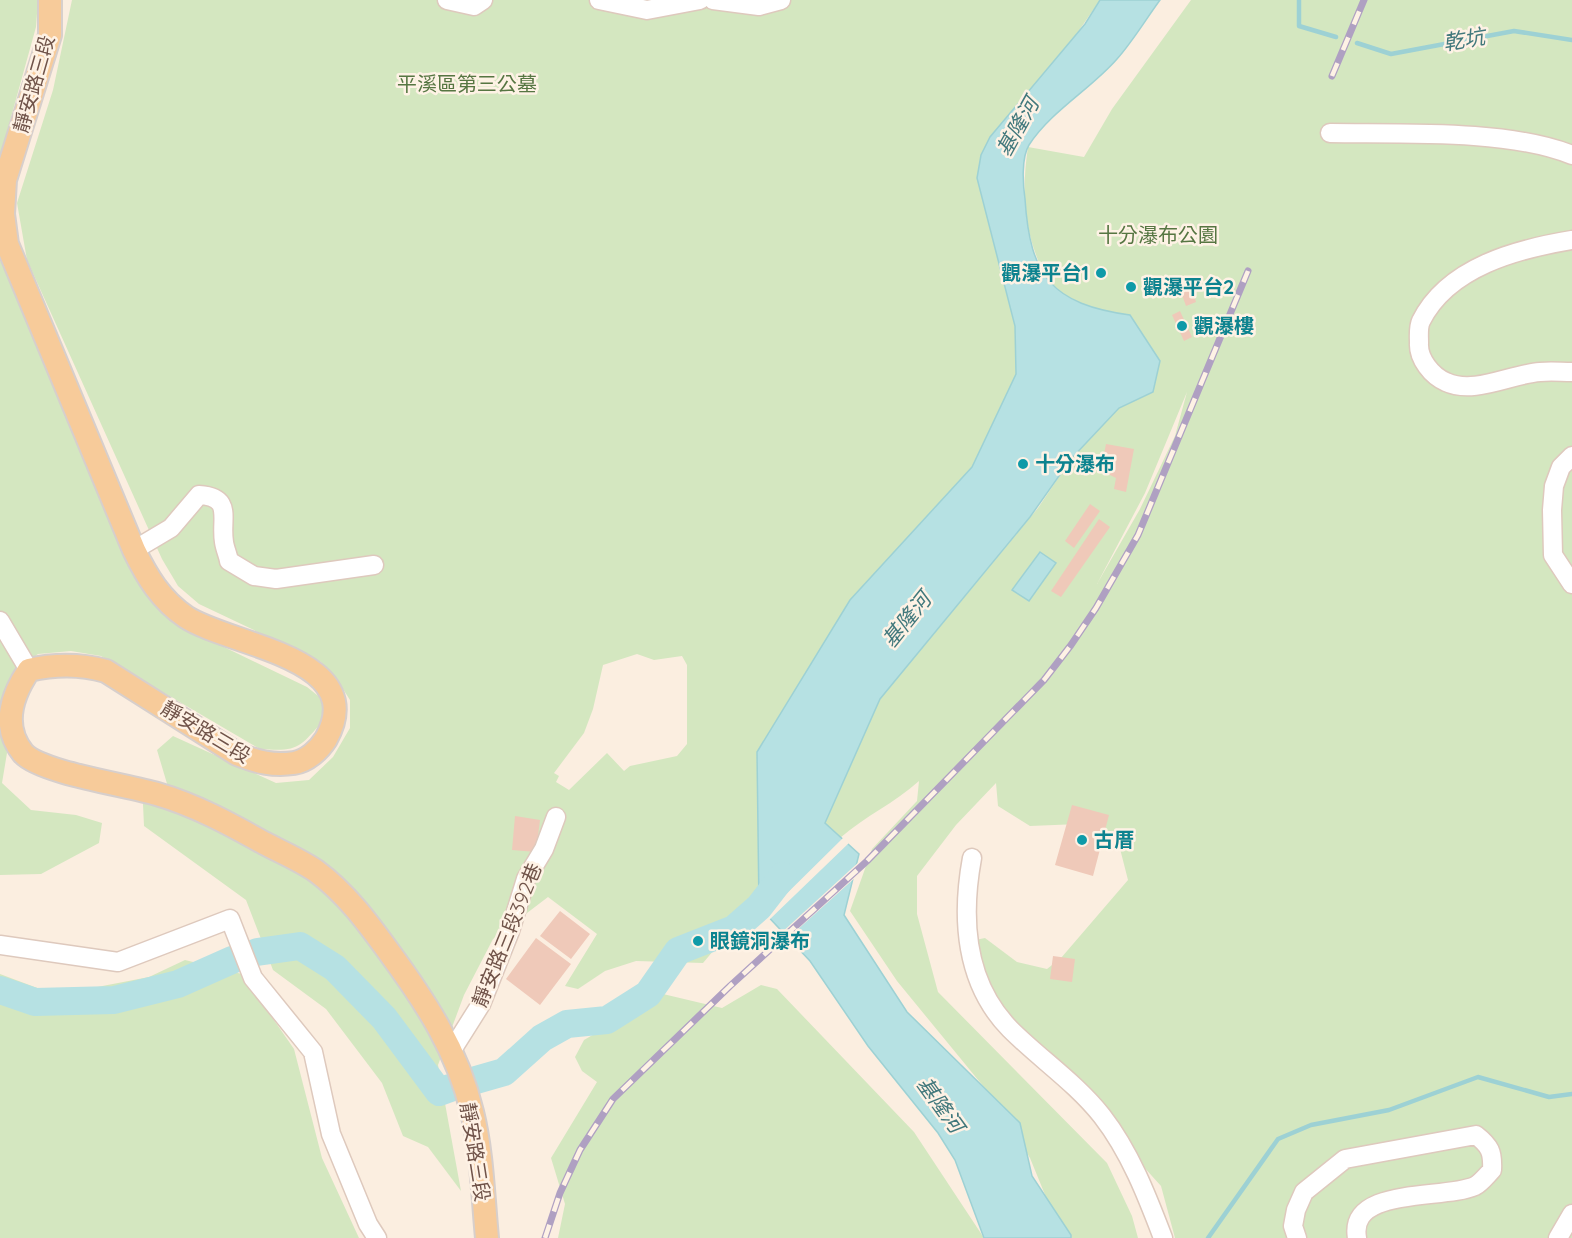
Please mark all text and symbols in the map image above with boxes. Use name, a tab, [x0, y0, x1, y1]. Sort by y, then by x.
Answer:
water label: 乾坑	[1441, 22, 1490, 55]
street label: 靜安路三段	[8, 32, 59, 135]
park label: 平溪區第三公墓	[397, 71, 537, 96]
water label: 基隆河	[990, 89, 1046, 160]
park label: 十分瀑布公園	[1098, 222, 1218, 247]
place label: 觀瀑平台1	[1001, 260, 1089, 285]
marker: 觀瀑平台1	[1094, 266, 1108, 280]
place label: 觀瀑平台2	[1143, 274, 1234, 299]
marker: 觀瀑平台2	[1124, 280, 1138, 294]
place label: 觀瀑樓	[1194, 313, 1254, 338]
marker: 觀瀑樓	[1175, 319, 1189, 333]
place label: 十分瀑布	[1035, 451, 1115, 476]
marker: 十分瀑布	[1016, 457, 1030, 471]
water label: 基隆河	[876, 584, 939, 652]
street label: 靜安路三段	[157, 695, 256, 768]
place label: 古厝	[1094, 827, 1134, 852]
marker: 古厝	[1075, 833, 1089, 847]
street label: 靜安路三段392巷	[466, 859, 547, 1010]
place label: 眼鏡洞瀑布	[710, 928, 810, 953]
marker: 眼鏡洞瀑布	[691, 934, 705, 948]
water label: 基隆河	[912, 1071, 972, 1141]
street label: 靜安路三段	[455, 1101, 496, 1203]

